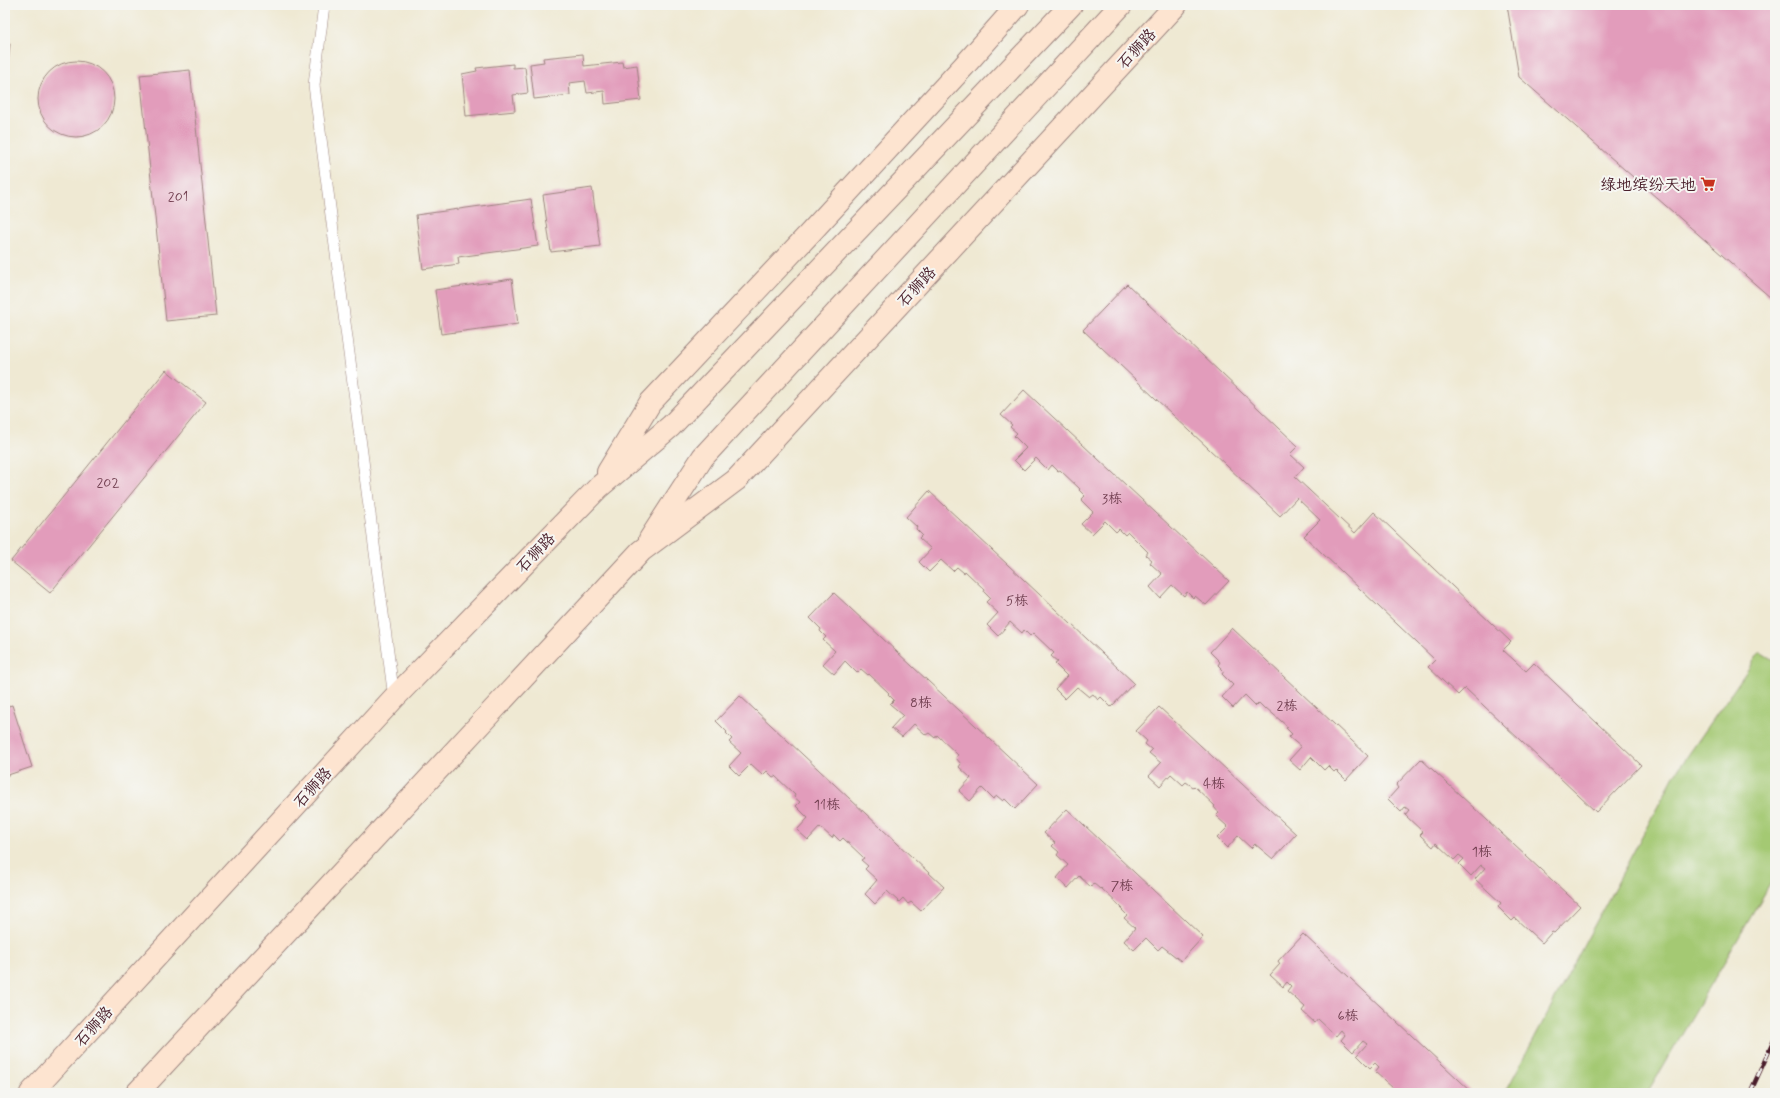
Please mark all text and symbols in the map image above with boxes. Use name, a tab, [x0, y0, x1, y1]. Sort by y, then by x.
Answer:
street label: 石狮路	[1113, 24, 1161, 74]
place label: 绿地缤纷天地	[1600, 175, 1696, 196]
supermarket icon: 绿地缤纷天地	[1699, 175, 1717, 193]
house number: 201	[168, 188, 188, 206]
street label: 石狮路	[893, 262, 941, 312]
house number: 202	[96, 474, 120, 492]
house number: 3栋	[1102, 490, 1122, 508]
street label: 石狮路	[512, 528, 560, 578]
house number: 5栋	[1006, 592, 1028, 610]
house number: 8栋	[910, 694, 932, 712]
house number: 2栋	[1277, 697, 1297, 715]
street label: 石狮路	[289, 763, 337, 813]
house number: 4栋	[1203, 775, 1225, 793]
house number: 11栋	[814, 796, 840, 814]
house number: 1栋	[1472, 843, 1492, 861]
house number: 7栋	[1111, 877, 1133, 895]
street label: 石狮路	[70, 1002, 118, 1052]
house number: 6栋	[1337, 1007, 1359, 1025]

